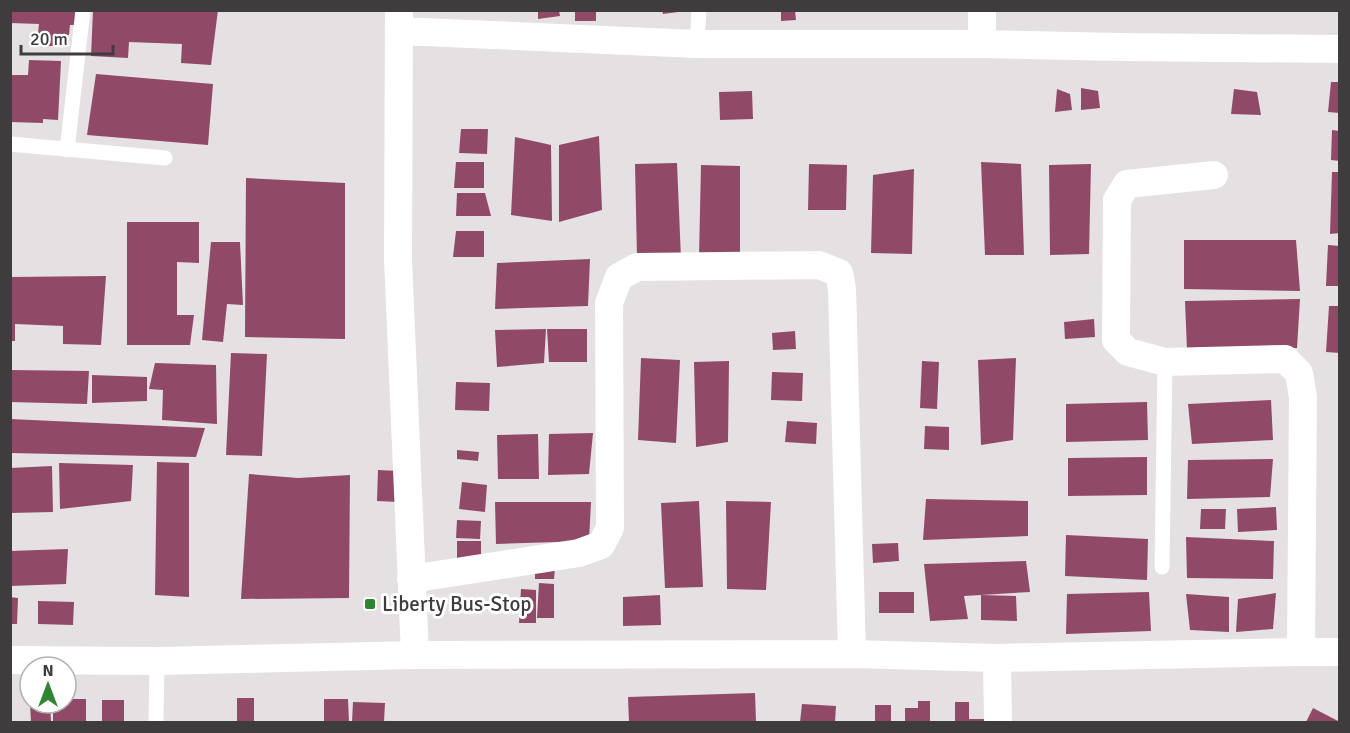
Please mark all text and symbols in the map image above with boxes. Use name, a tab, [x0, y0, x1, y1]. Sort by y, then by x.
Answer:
scale bar	[21, 18, 112, 56]
text: 20 m	[30, 28, 68, 50]
place label: Liberty Bus-Stop	[382, 591, 532, 617]
marker: Liberty Bus-Stop	[363, 597, 377, 611]
north arrow	[18, 655, 78, 715]
text: N	[42, 661, 54, 681]

